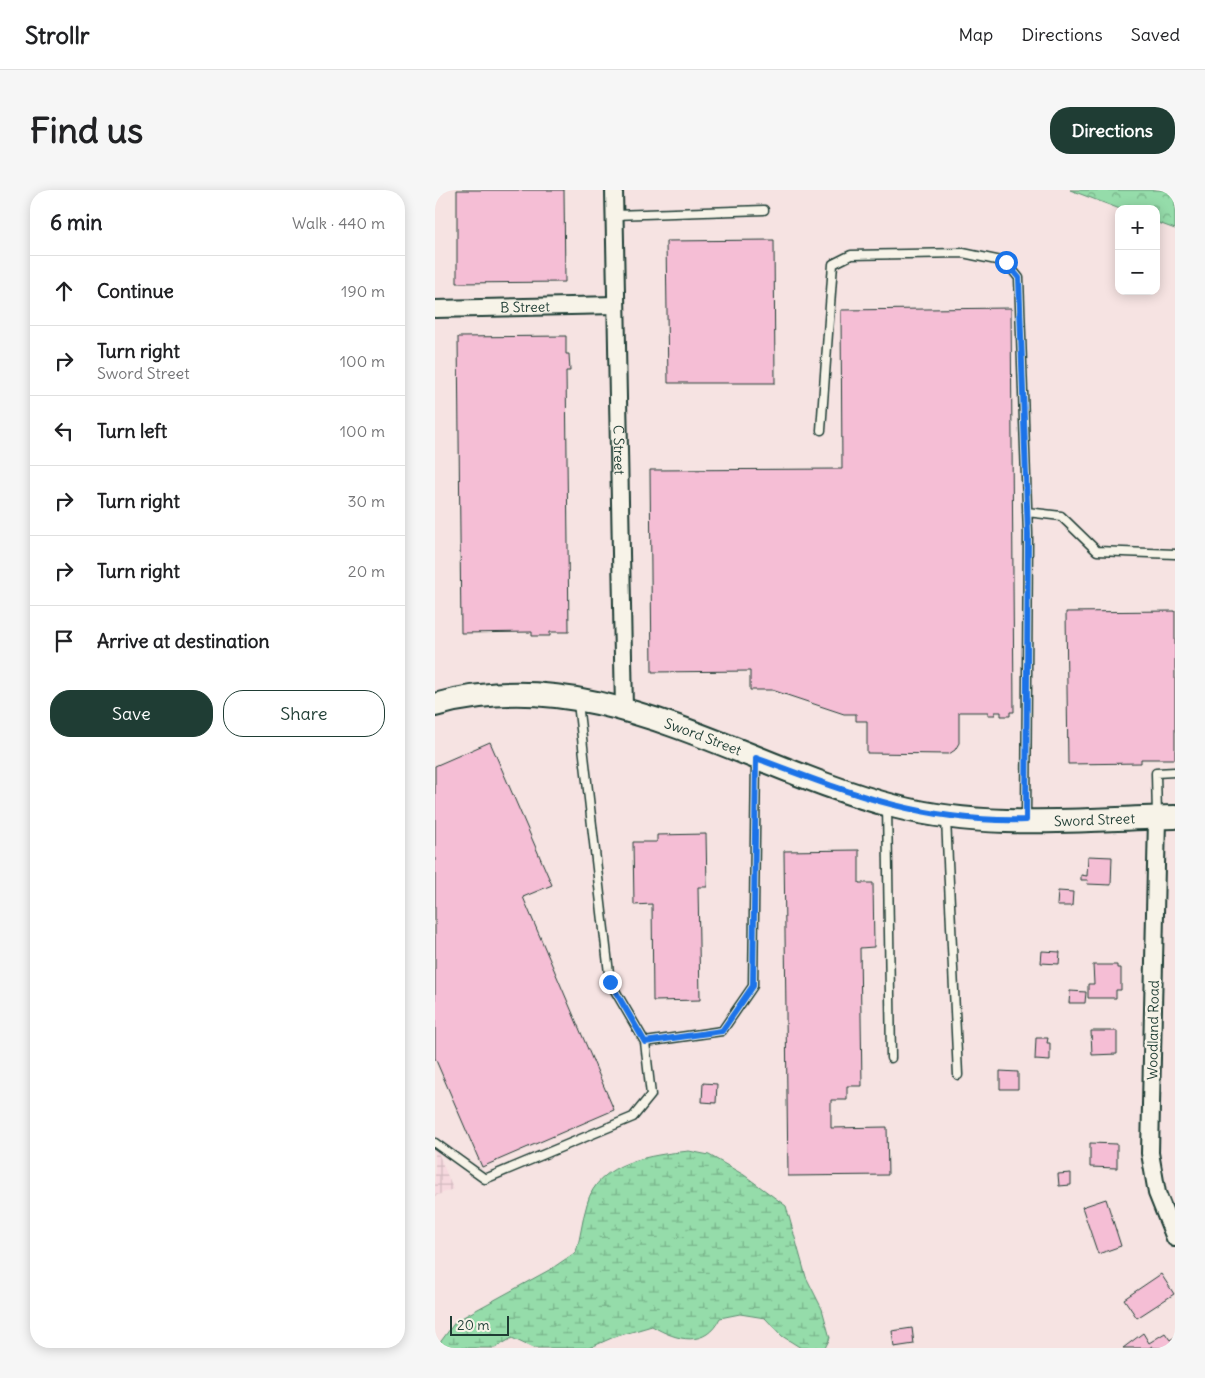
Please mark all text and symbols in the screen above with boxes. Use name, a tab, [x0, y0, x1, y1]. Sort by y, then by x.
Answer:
text: Strollr	[25, 20, 90, 50]
text: Map	[958, 23, 993, 46]
text: Directions	[1021, 23, 1103, 46]
text: Saved	[1131, 23, 1180, 46]
button: Directions	[1050, 107, 1175, 154]
text: Find us	[30, 108, 143, 152]
map controls	[1115, 205, 1160, 295]
button: +	[1115, 205, 1160, 250]
text: 6 min	[50, 209, 102, 236]
text: Walk · 440 m	[292, 213, 385, 233]
button: −	[1115, 250, 1160, 295]
route start	[995, 251, 1018, 274]
icon: ahead	[50, 277, 78, 305]
text: Continue	[97, 279, 174, 303]
text: 190 m	[341, 281, 385, 301]
street label: B Street	[500, 297, 550, 317]
text: Turn right	[97, 339, 180, 363]
icon: right	[50, 347, 78, 375]
text: 100 m	[340, 351, 385, 371]
text: Sword Street	[97, 363, 190, 383]
icon: left	[50, 417, 78, 445]
text: Turn left	[97, 419, 167, 443]
text: 100 m	[340, 421, 385, 441]
street label: C Street	[610, 425, 628, 475]
icon: right	[50, 487, 78, 515]
text: Turn right	[97, 489, 180, 513]
text: 30 m	[348, 491, 385, 511]
icon: right	[50, 557, 78, 585]
text: Turn right	[97, 559, 180, 583]
text: 20 m	[348, 561, 385, 581]
icon: arrive	[50, 627, 78, 655]
text: Arrive at destination	[97, 629, 270, 653]
button: Save	[50, 690, 213, 737]
button: Share	[223, 690, 385, 737]
street label: Sword Street	[662, 714, 744, 760]
street label: Sword Street	[1054, 809, 1136, 830]
route end	[599, 971, 622, 994]
street label: Woodland Road	[1143, 980, 1163, 1080]
scale bar	[450, 1313, 509, 1336]
text: 20 m	[457, 1316, 490, 1334]

